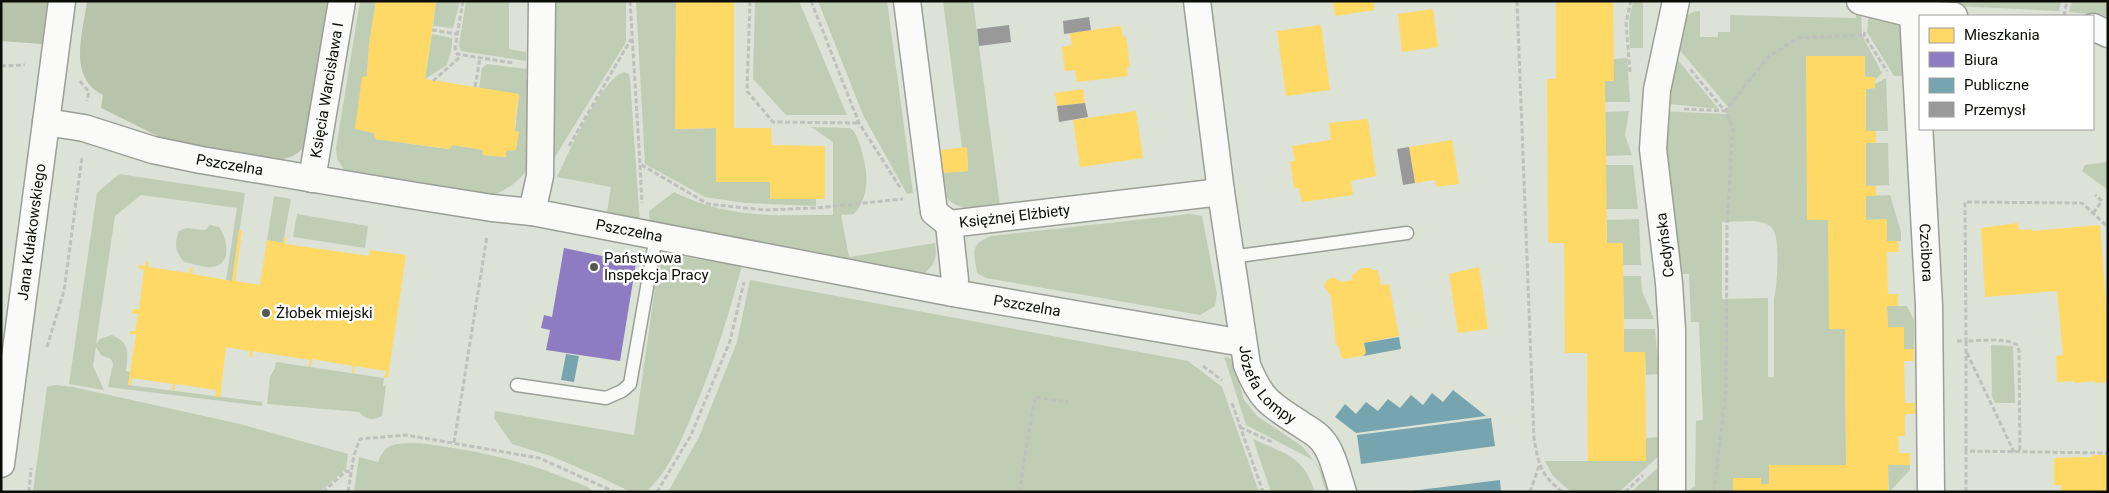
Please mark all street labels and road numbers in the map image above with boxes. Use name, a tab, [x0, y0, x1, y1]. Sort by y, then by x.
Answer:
street label: Księcia Warcisława I	[307, 21, 347, 159]
street label: Pszczelna	[194, 150, 265, 179]
street label: Jana Kułakowskiego	[14, 162, 49, 302]
street label: Księżnej Elżbiety	[958, 201, 1071, 232]
street label: Cedyńska	[1652, 212, 1678, 278]
street label: Pszczelna	[594, 215, 664, 246]
street label: Czcibora	[1916, 223, 1937, 282]
street label: Pszczelna	[992, 291, 1062, 320]
street label: Józefa Lompy	[1235, 344, 1299, 428]

